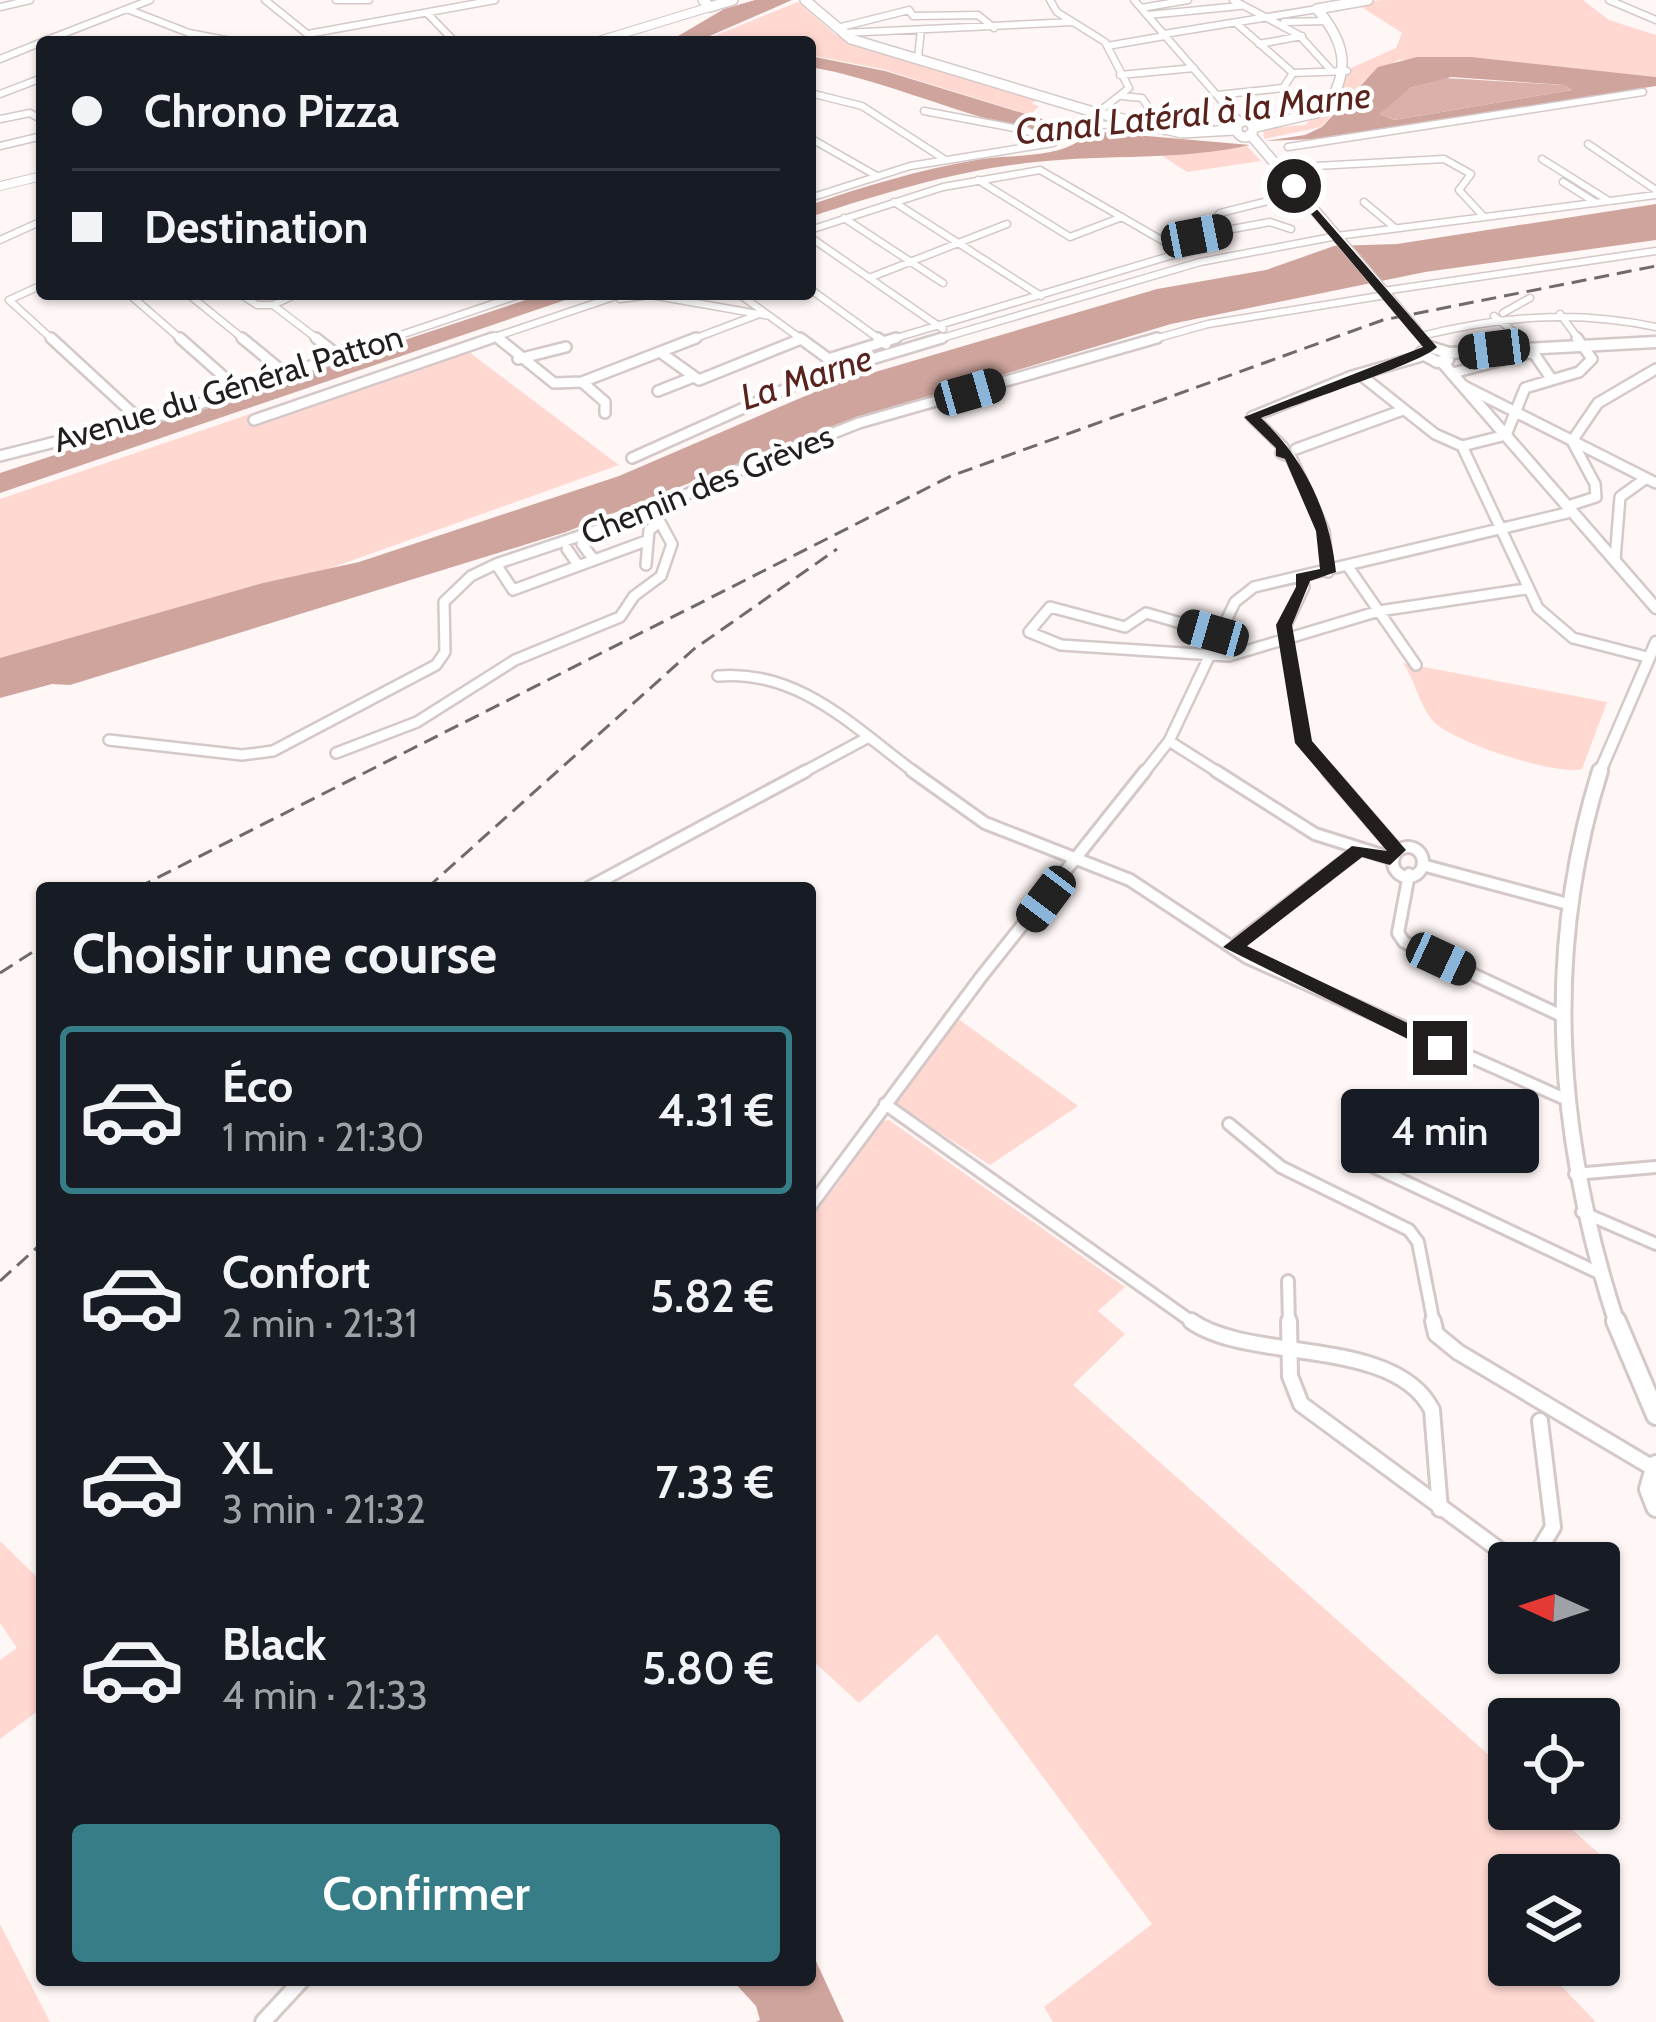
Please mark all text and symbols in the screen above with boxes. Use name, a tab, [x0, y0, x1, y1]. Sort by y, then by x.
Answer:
water label: Canal Latéral à la Marne	[1013, 72, 1373, 154]
text: Chrono Pizza	[144, 84, 399, 138]
route start	[1267, 159, 1321, 213]
text: Destination	[144, 200, 368, 254]
car	[1158, 211, 1236, 261]
street label: Avenue du Général Patton	[48, 316, 408, 460]
car	[1456, 327, 1532, 371]
water label: La Marne	[735, 335, 877, 419]
car	[930, 365, 1010, 419]
street label: Chemin des Grèves	[575, 415, 839, 553]
car	[1173, 606, 1253, 660]
car	[1010, 859, 1082, 939]
text: Choisir une course	[72, 921, 497, 987]
car	[1401, 927, 1481, 991]
route end	[1413, 1021, 1467, 1075]
icon: car	[78, 1056, 186, 1164]
text: Éco	[222, 1059, 293, 1113]
text: 4.31 €	[658, 1083, 774, 1137]
callout: 4 min	[1341, 1090, 1539, 1174]
text: 4 min	[1392, 1107, 1489, 1155]
text: 1 min · 21:30	[222, 1113, 424, 1161]
icon: car	[78, 1242, 186, 1350]
text: Confort	[222, 1245, 370, 1299]
text: 5.82 €	[650, 1269, 774, 1323]
text: 2 min · 21:31	[222, 1299, 417, 1347]
icon: car	[78, 1428, 186, 1536]
text: XL	[222, 1431, 273, 1485]
text: 7.33 €	[655, 1455, 774, 1509]
text: 3 min · 21:32	[222, 1485, 426, 1533]
north arrow	[1488, 1542, 1620, 1674]
map controls	[1488, 1542, 1620, 1986]
icon: car	[78, 1614, 186, 1722]
text: Black	[222, 1617, 326, 1671]
text: 5.80 €	[642, 1641, 774, 1695]
text: 4 min · 21:33	[222, 1671, 428, 1719]
button: locate	[1488, 1698, 1620, 1830]
button: Confirmer	[72, 1824, 780, 1962]
button: layers	[1488, 1854, 1620, 1986]

